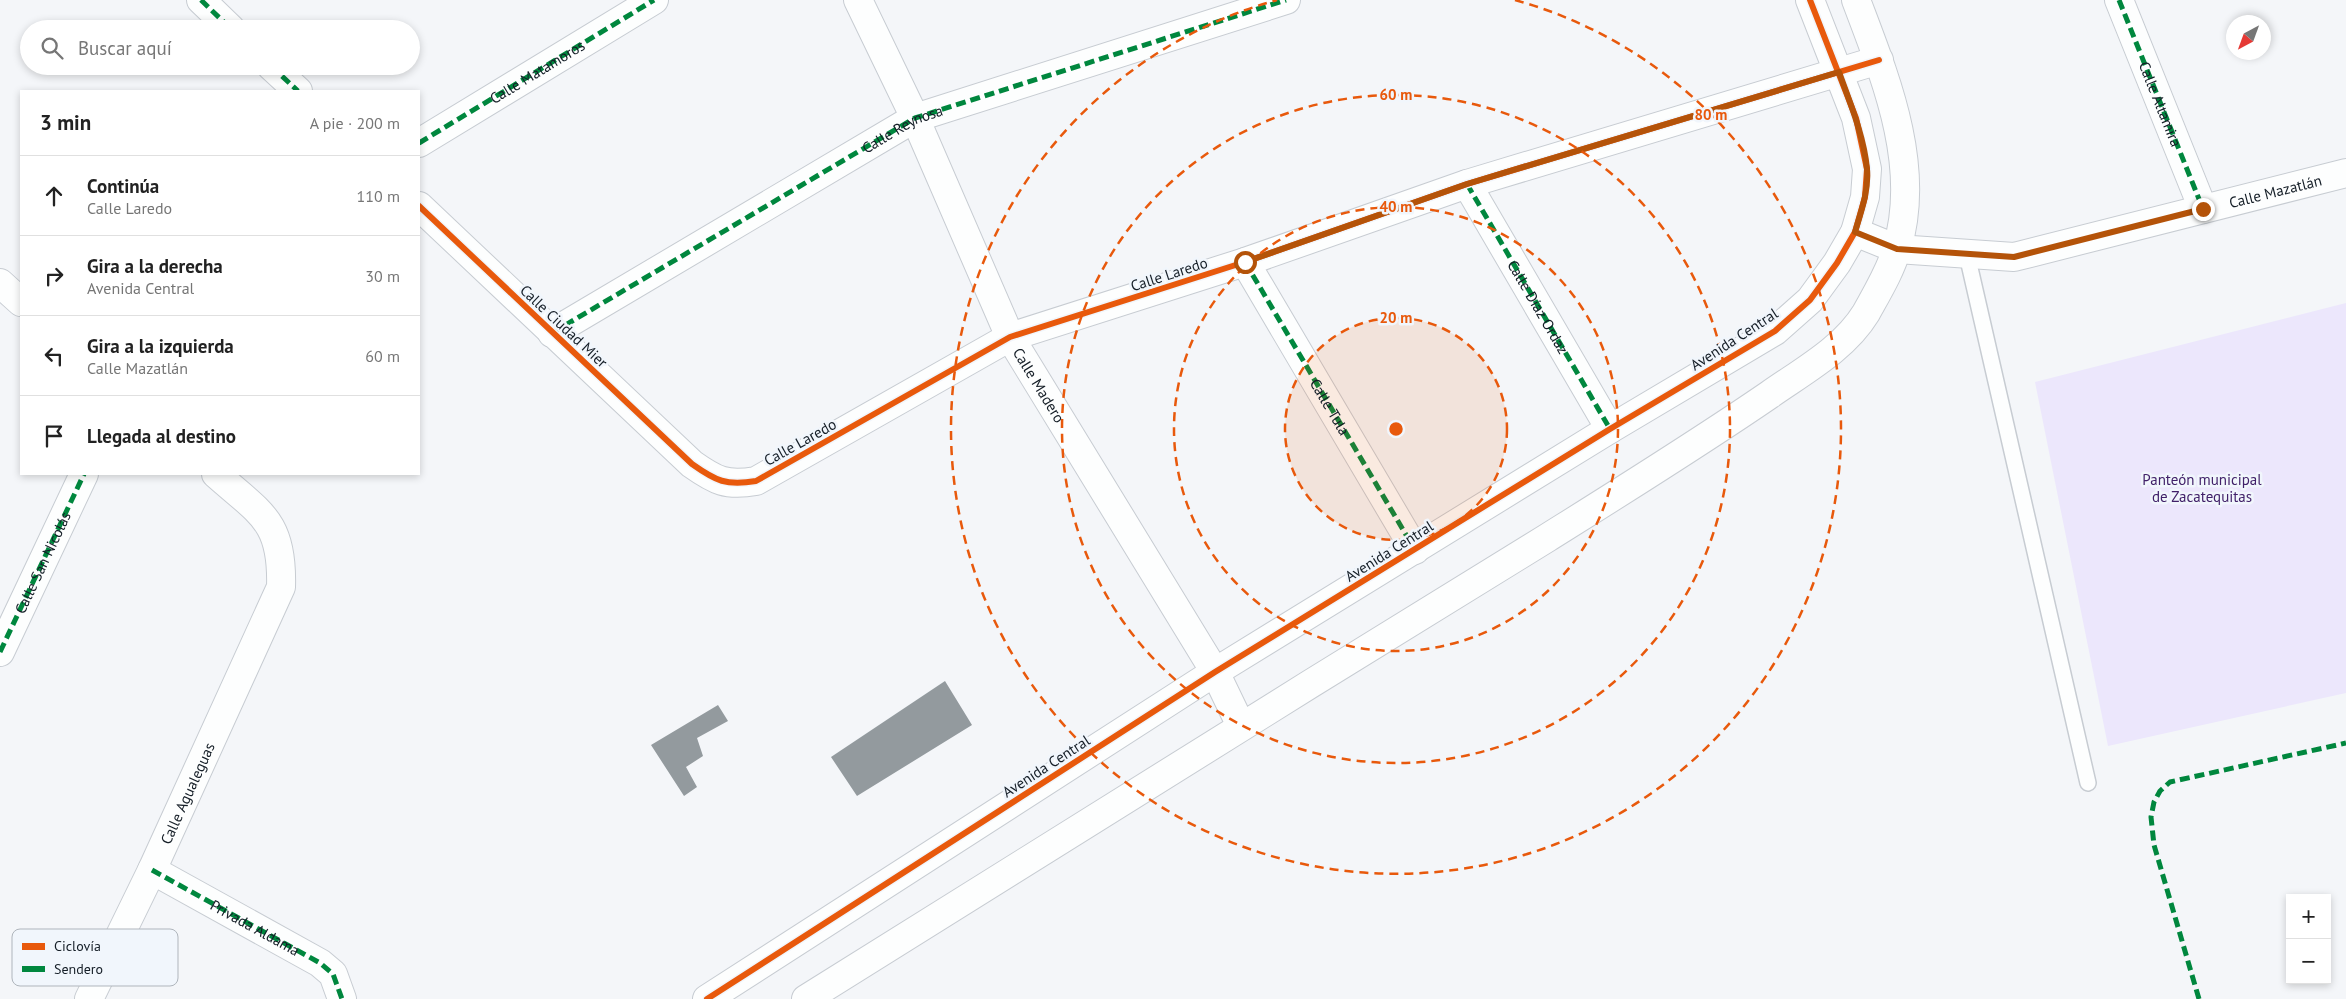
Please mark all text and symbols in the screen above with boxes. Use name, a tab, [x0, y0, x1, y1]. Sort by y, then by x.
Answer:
north arrow	[2226, 15, 2271, 60]
search box	[20, 20, 420, 75]
icon: search	[38, 34, 66, 62]
street label: Calle Matamoros	[486, 35, 588, 107]
text: Buscar aquí	[78, 36, 172, 60]
street label: Calle Altamira	[2135, 59, 2186, 149]
text: 60 m	[1380, 85, 1412, 104]
street label: Calle Reynosa	[858, 100, 945, 157]
text: 80 m	[1695, 105, 1727, 124]
text: 3 min	[40, 109, 91, 136]
text: A pie · 200 m	[310, 113, 400, 133]
street label: Calle Mazatlán	[2227, 170, 2323, 212]
text: Continúa	[87, 174, 159, 198]
icon: ahead	[40, 182, 68, 210]
text: 110 m	[357, 186, 400, 206]
text: 40 m	[1380, 197, 1412, 216]
text: Calle Laredo	[87, 198, 172, 218]
route end	[2192, 198, 2215, 221]
route start	[1234, 251, 1257, 274]
street label: Calle Laredo	[1128, 253, 1210, 295]
text: Gira a la derecha	[87, 254, 223, 278]
street label: Calle Díaz Ordaz	[1504, 256, 1573, 357]
icon: right	[40, 262, 68, 290]
text: 30 m	[365, 266, 400, 286]
text: Avenida Central	[87, 278, 194, 298]
street label: Calle Ciudad Mier	[516, 281, 612, 371]
street label: Avenida Central	[1687, 303, 1782, 374]
text: 20 m	[1380, 308, 1412, 327]
text: Gira a la izquierda	[87, 334, 234, 358]
icon: left	[40, 342, 68, 370]
street label: Calle Madero	[1009, 344, 1069, 426]
text: 60 m	[365, 346, 400, 366]
text: Calle Mazatlán	[87, 358, 188, 378]
street label: Calle Tula	[1306, 375, 1354, 438]
street label: Calle Laredo	[760, 414, 840, 470]
centre of rings	[1387, 420, 1405, 438]
icon: arrive	[40, 422, 68, 450]
text: Llegada al destino	[87, 424, 236, 448]
park label: Panteón municipal de Zacatequitas	[2142, 470, 2262, 506]
street label: Calle San Nicolás	[10, 508, 74, 617]
street label: Avenida Central	[1341, 516, 1437, 586]
street label: Avenida Central	[999, 730, 1094, 801]
street label: Calle Agualeguas	[156, 739, 218, 847]
map controls	[2286, 894, 2331, 984]
button: +	[2286, 894, 2331, 939]
street label: Privada Aldama	[207, 895, 303, 959]
legend	[12, 929, 178, 986]
text: Ciclovía	[54, 937, 101, 955]
button: −	[2286, 939, 2331, 984]
text: Sendero	[54, 960, 103, 978]

